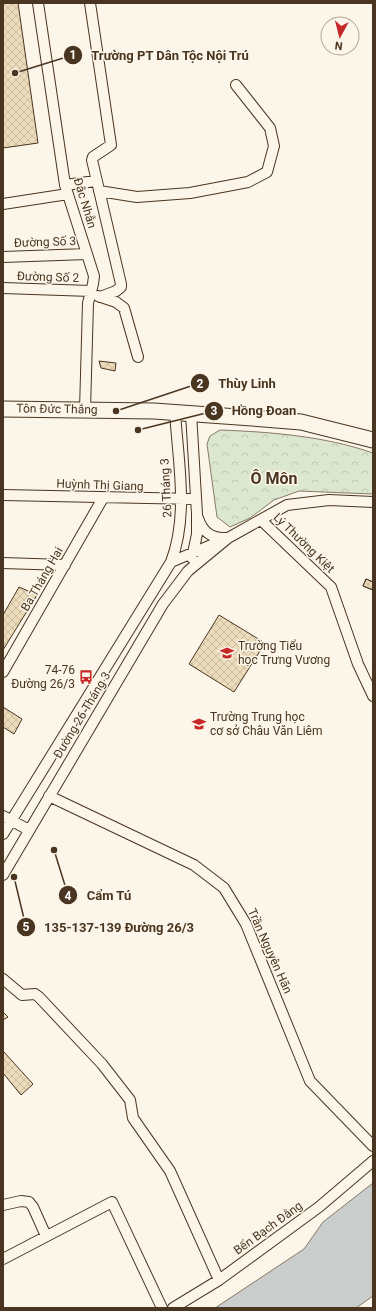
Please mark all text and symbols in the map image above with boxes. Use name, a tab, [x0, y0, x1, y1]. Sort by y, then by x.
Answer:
north arrow	[320, 16, 360, 56]
text: N	[334, 38, 343, 52]
callout: Trường PT Dân Tộc Nội Trú	[63, 43, 257, 68]
text: 1	[70, 48, 76, 62]
text: Trường PT Dân Tộc Nội Trú	[91, 48, 249, 63]
street label: Đắc Nhẫn	[71, 176, 99, 230]
street label: Đường Số 3	[14, 234, 76, 250]
street label: Đường Số 2	[17, 269, 80, 285]
callout: Thùy Linh	[190, 371, 284, 396]
text: Thùy Linh	[218, 376, 276, 391]
text: 2	[197, 377, 204, 391]
callout: Hồng Đoan	[204, 398, 304, 423]
street label: Tôn Đức Thắng	[16, 401, 98, 417]
text: Hồng Đoan	[232, 403, 296, 418]
text: 3	[211, 404, 218, 418]
street label: 26 Tháng 3	[157, 458, 175, 518]
district label: Ô Môn	[250, 469, 298, 488]
street label: Huỳnh Thị Giang	[56, 476, 144, 494]
street label: Lý Thường Kiệt	[271, 510, 337, 576]
street label: Ba Tháng Hai	[18, 545, 66, 613]
place label: Trường Tiểu học Trưng Vương	[238, 639, 330, 667]
school or university icon: Trường Tiểu học Trưng Vương	[219, 645, 235, 661]
place label: 74-76 Đường 26/3	[11, 663, 75, 691]
street label: Đường 26 Tháng 3	[51, 669, 113, 761]
bus stop icon: 74-76 Đường 26/3	[78, 669, 94, 685]
place label: Trường Trung học cơ sở Châu Văn Liêm	[210, 710, 322, 738]
school or university icon: Trường Trung học cơ sở Châu Văn Liêm	[191, 716, 207, 732]
callout: Cẩm Tú	[58, 883, 139, 908]
text: Cẩm Tú	[87, 888, 131, 903]
text: 4	[65, 889, 72, 903]
street label: Trần Nguyên Hãn	[245, 906, 295, 996]
callout: 135-137-139 Đường 26/3	[16, 915, 201, 940]
text: 5	[23, 920, 30, 934]
text: 135-137-139 Đường 26/3	[44, 920, 194, 935]
street label: Bến Bạch Đằng	[231, 1198, 305, 1258]

